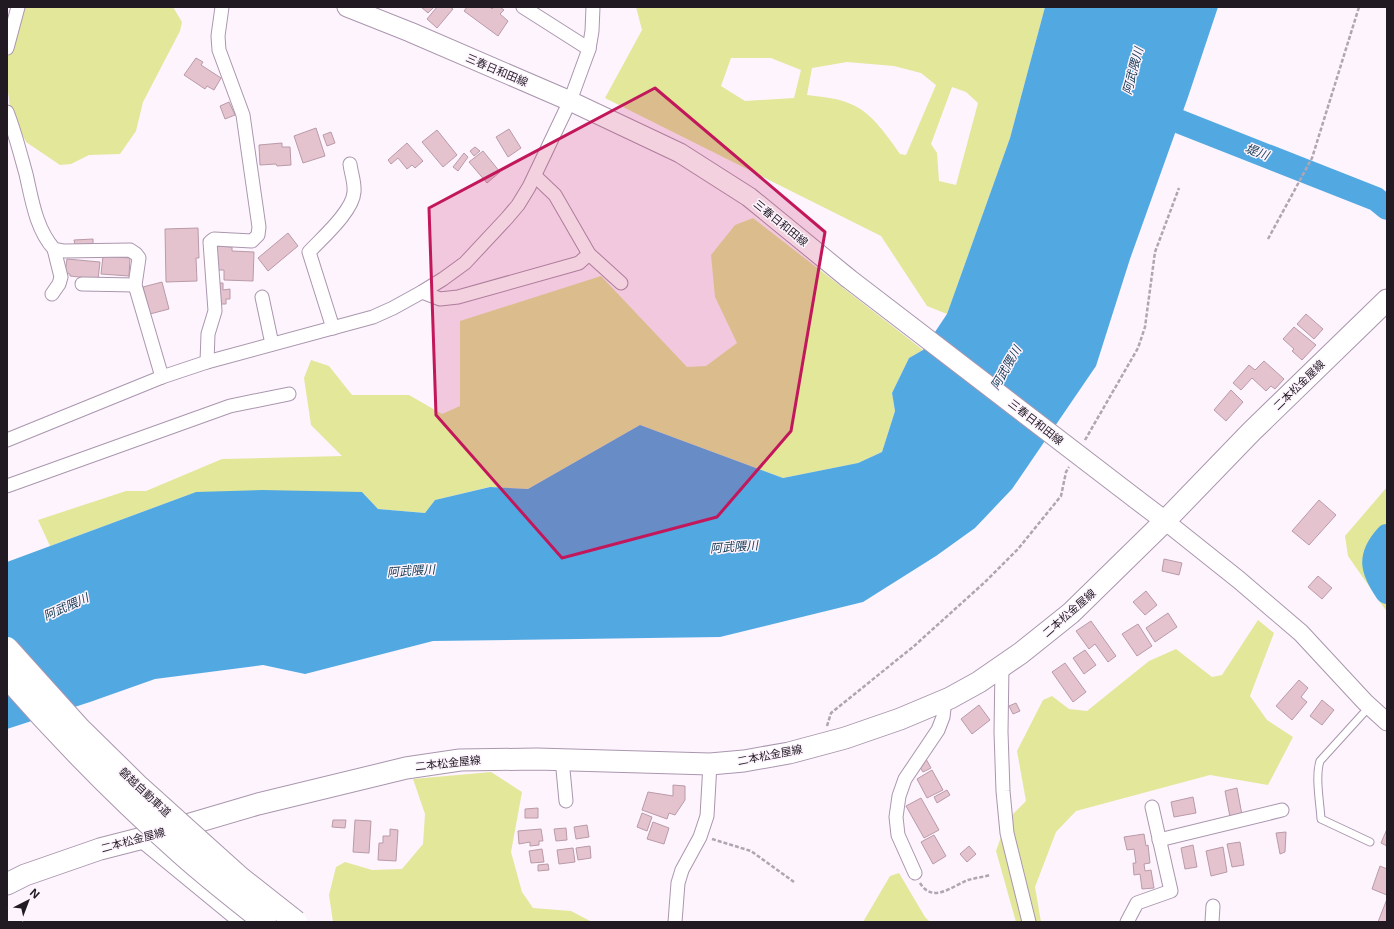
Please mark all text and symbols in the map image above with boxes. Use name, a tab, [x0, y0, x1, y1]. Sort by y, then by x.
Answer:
water label: 阿武隈川	[1119, 44, 1146, 96]
street label: 三春日和田線	[464, 51, 530, 89]
water label: 堤川	[1243, 140, 1273, 164]
street label: 三春日和田線	[751, 197, 811, 249]
water label: 阿武隈川	[987, 341, 1025, 392]
street label: 二本松金屋線	[1270, 357, 1328, 413]
street label: 三春日和田線	[1006, 396, 1066, 448]
water label: 阿武隈川	[709, 537, 760, 556]
water label: 阿武隈川	[386, 561, 437, 580]
street label: 二本松金屋線	[1040, 586, 1098, 640]
water label: 阿武隈川	[41, 589, 93, 623]
street label: 二本松金屋線	[736, 742, 804, 768]
street label: 二本松金屋線	[414, 753, 482, 773]
street label: 磐越自動車道	[116, 764, 174, 820]
street label: 二本松金屋線	[99, 825, 167, 855]
north arrow	[8, 881, 48, 921]
text: N	[27, 886, 42, 902]

